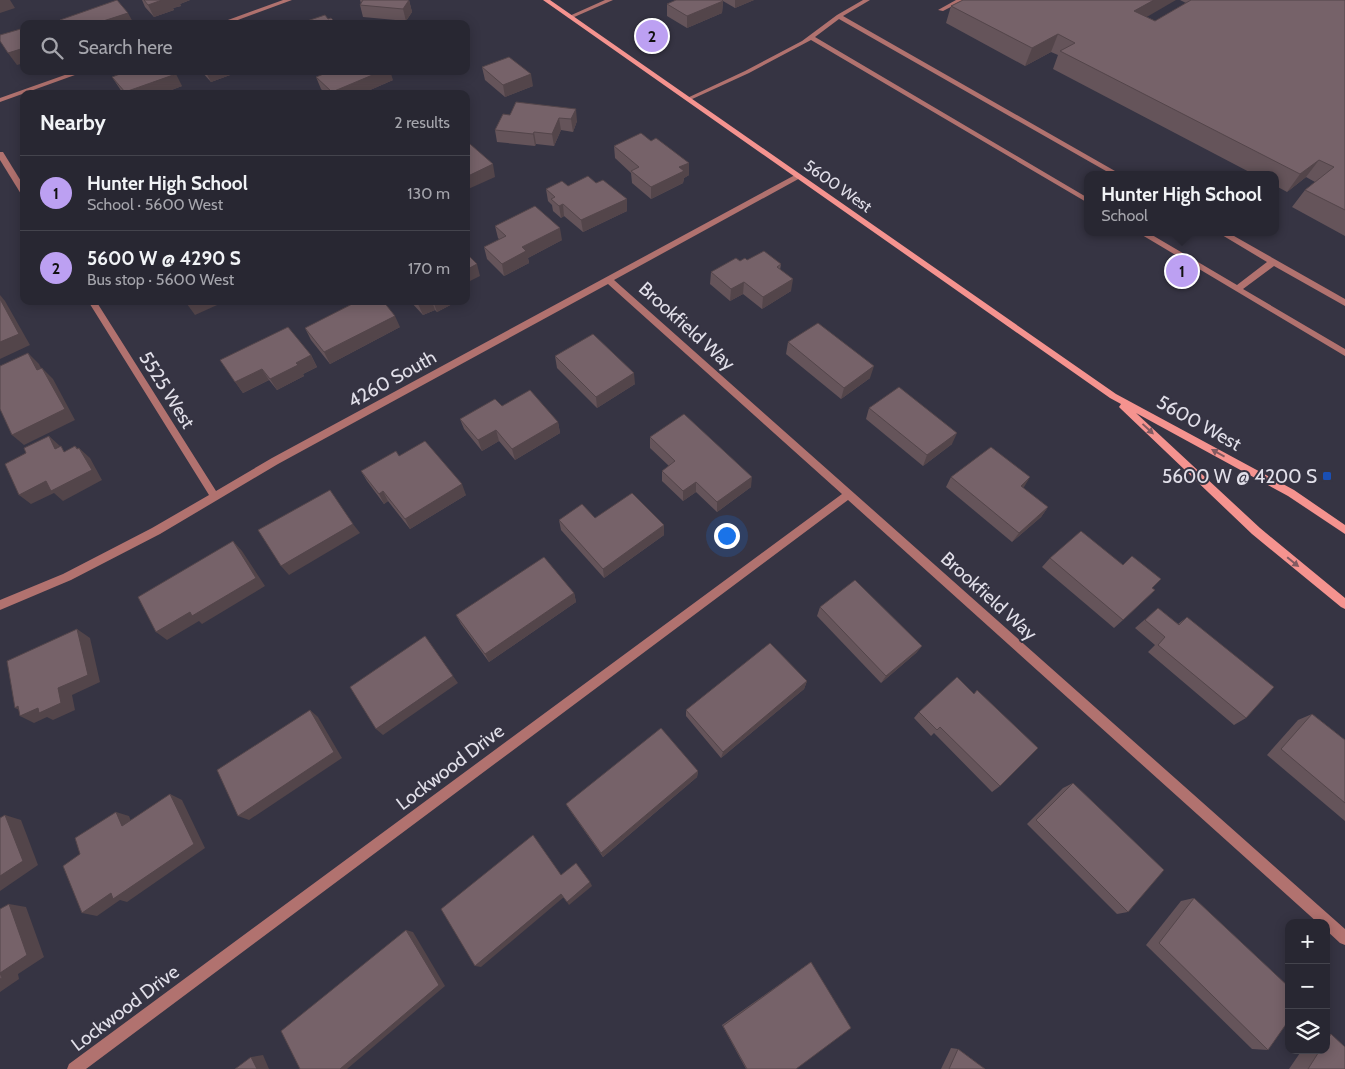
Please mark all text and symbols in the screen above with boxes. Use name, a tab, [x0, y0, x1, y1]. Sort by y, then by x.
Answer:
pin: 2	[636, 17, 668, 55]
search box	[20, 20, 470, 75]
icon: search	[38, 34, 66, 62]
text: Search here	[78, 36, 172, 59]
text: Nearby	[40, 110, 106, 135]
text: 2 results	[394, 113, 450, 132]
street label: 5600 West	[800, 156, 876, 217]
popup	[1084, 171, 1279, 236]
text: Hunter High School	[87, 172, 248, 195]
text: Hunter High School	[1101, 183, 1262, 206]
text: 1	[53, 184, 59, 203]
text: 130 m	[407, 184, 450, 203]
text: School · 5600 West	[87, 195, 223, 214]
text: School	[1101, 206, 1148, 225]
text: 5600 W @ 4290 S	[87, 247, 241, 270]
pin: 1	[1166, 252, 1198, 290]
text: 2	[52, 259, 60, 278]
text: 170 m	[408, 259, 450, 278]
text: Bus stop · 5600 West	[87, 270, 234, 289]
street label: Brookfield Way	[634, 277, 740, 375]
street label: 4260 South	[344, 345, 440, 413]
street label: 5525 West	[134, 347, 200, 433]
street label: 5600 West	[1153, 390, 1246, 456]
one-way arrow	[1142, 423, 1154, 435]
one-way arrow	[1211, 449, 1224, 458]
place label: 5600 W @ 4200 S	[1162, 465, 1317, 488]
marker: 5600 W @ 4200 S	[1321, 470, 1333, 482]
your location	[714, 523, 740, 549]
street label: Brookfield Way	[936, 547, 1042, 645]
one-way arrow	[1287, 556, 1300, 567]
street label: Lockwood Drive	[392, 719, 509, 815]
map controls	[1285, 919, 1330, 1054]
button: +	[1285, 919, 1330, 964]
street label: Lockwood Drive	[67, 960, 184, 1056]
button: −	[1285, 964, 1330, 1009]
button: layers	[1285, 1009, 1330, 1054]

